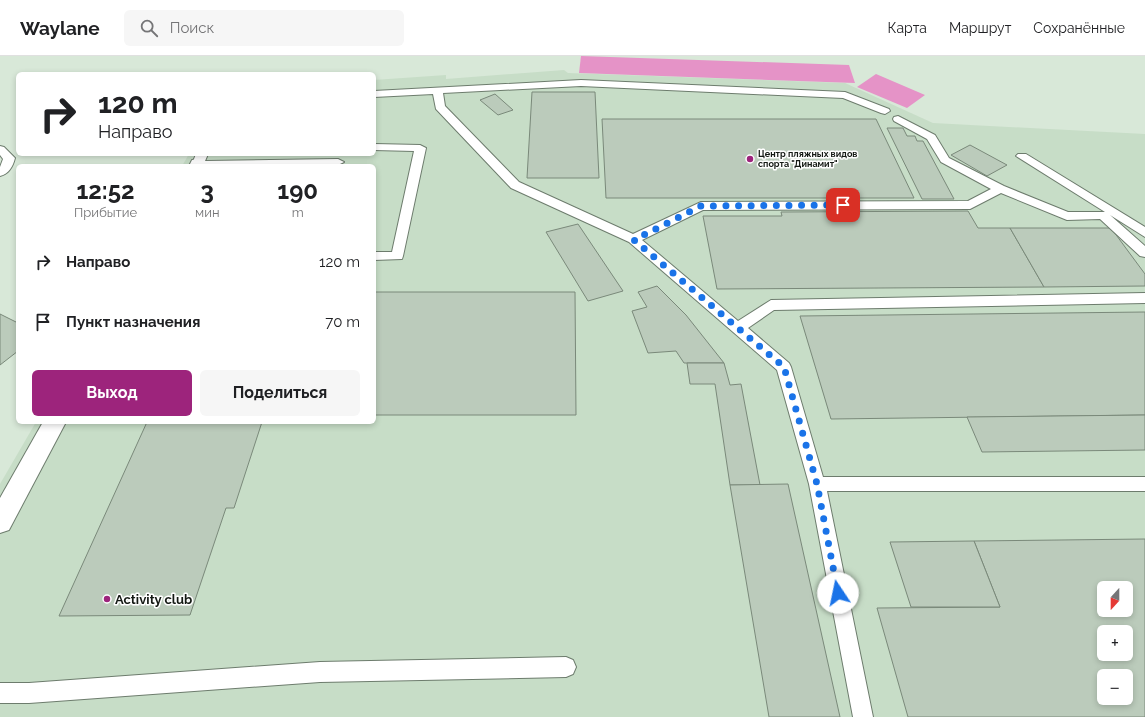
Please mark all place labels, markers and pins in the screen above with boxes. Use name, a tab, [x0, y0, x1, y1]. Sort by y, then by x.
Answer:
place label: Центр пляжных видов спорта "Динамит"	[758, 149, 857, 169]
marker: Центр пляжных видов спорта "Динамит"	[745, 154, 755, 164]
pin	[826, 188, 860, 222]
place label: Activity club	[115, 592, 192, 607]
marker: Activity club	[102, 594, 112, 604]

